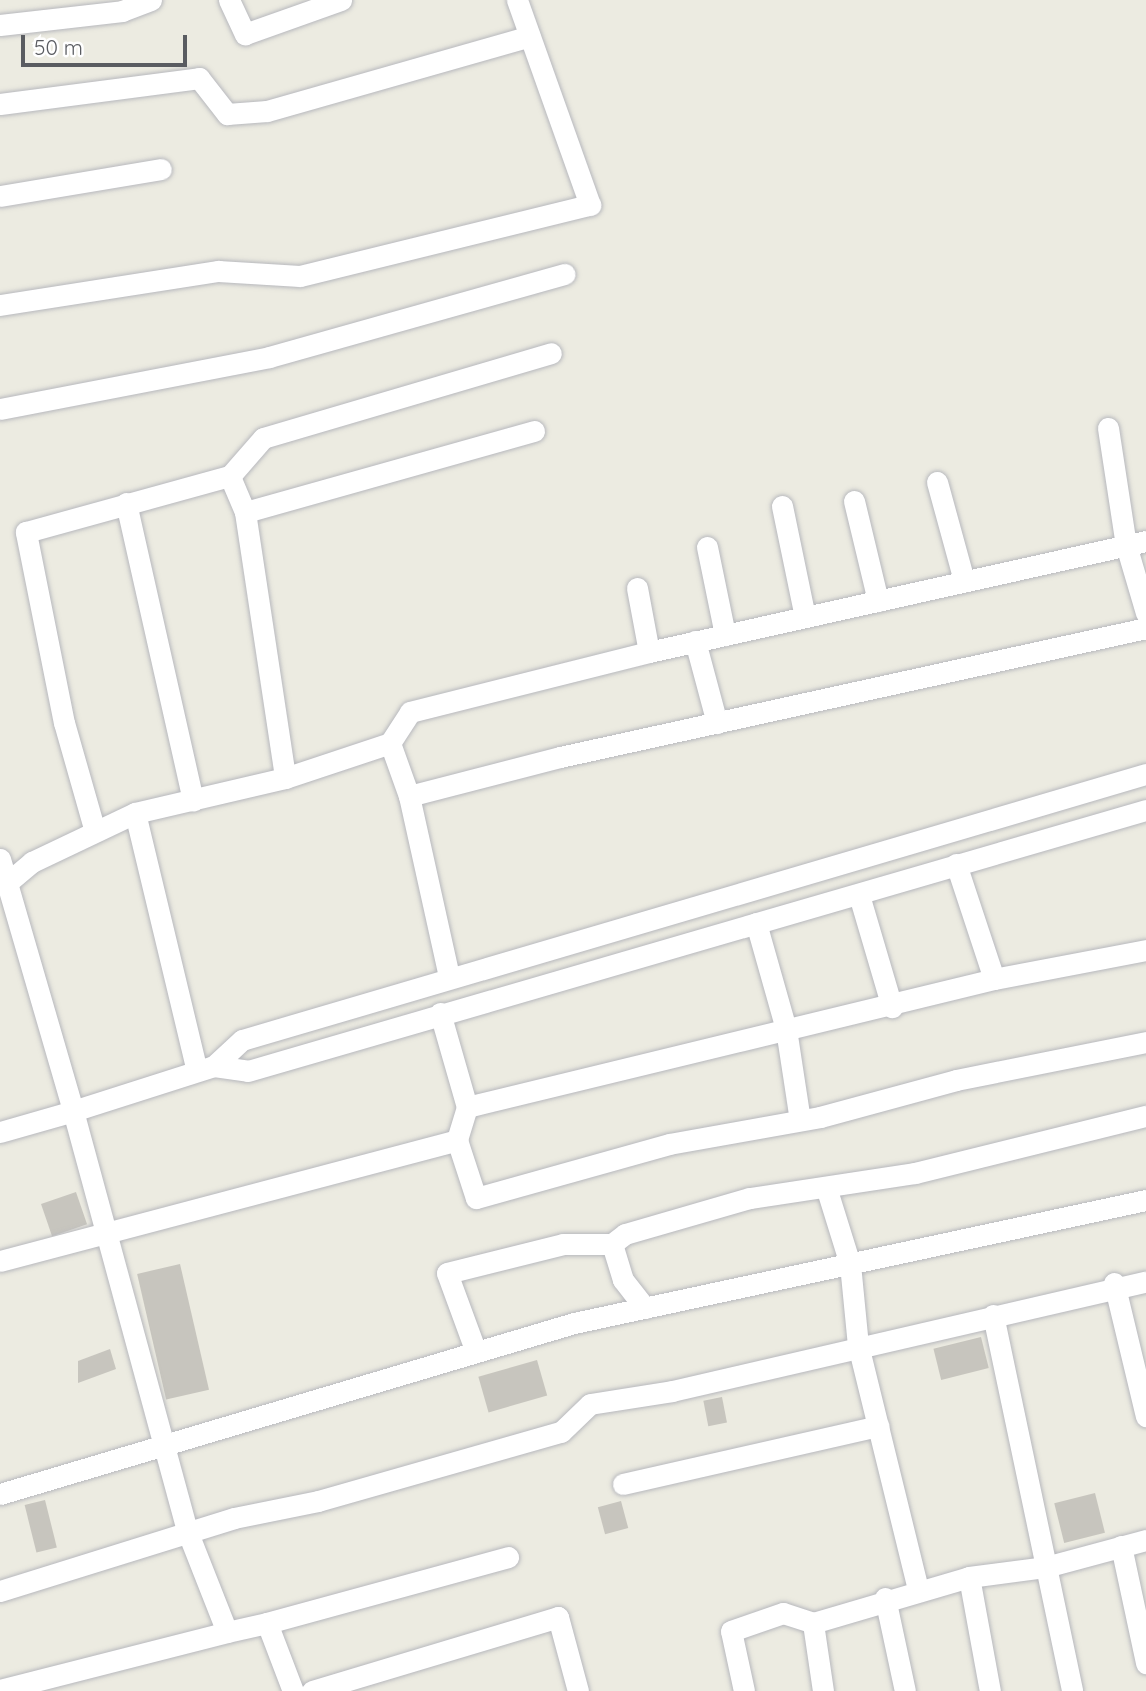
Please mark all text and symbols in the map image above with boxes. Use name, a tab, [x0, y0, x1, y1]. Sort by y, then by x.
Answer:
scale bar	[24, 21, 191, 65]
text: 50 m	[34, 34, 83, 60]

